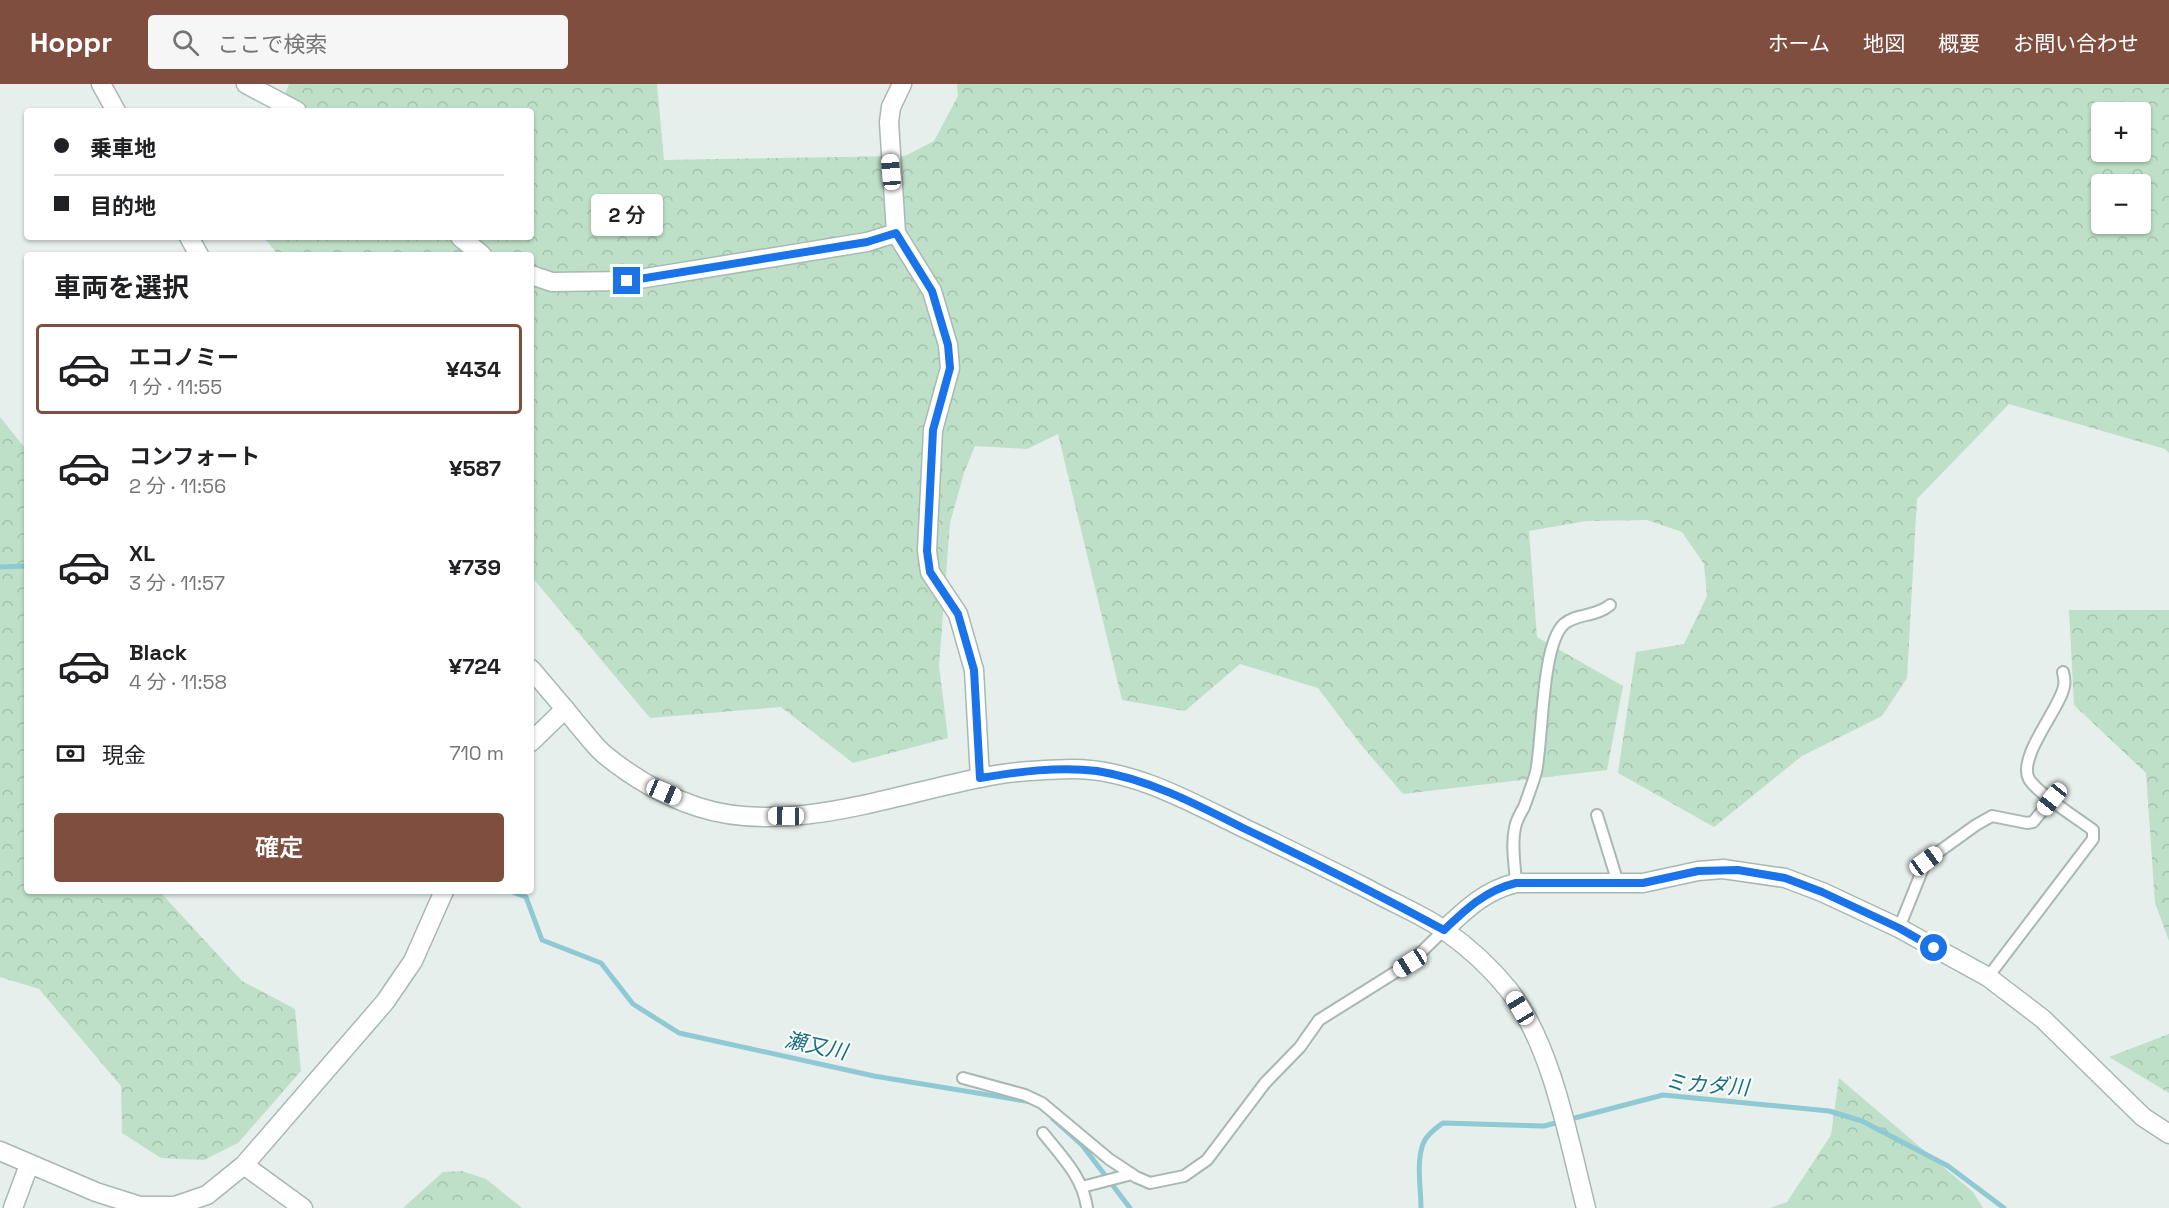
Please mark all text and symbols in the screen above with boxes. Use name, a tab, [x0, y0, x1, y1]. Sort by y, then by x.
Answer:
search box	[148, 15, 568, 69]
text: Hoppr	[30, 24, 112, 60]
icon: search	[169, 26, 202, 59]
text: ここで検索	[217, 30, 327, 58]
text: ホーム	[1768, 30, 1830, 57]
text: 地図	[1863, 30, 1905, 57]
text: 概要	[1938, 30, 1980, 57]
text: お問い合わせ	[2013, 30, 2139, 57]
map controls	[2091, 102, 2151, 234]
button: +	[2091, 102, 2151, 162]
text: 乗車地	[90, 134, 156, 162]
car	[880, 153, 902, 191]
button: −	[2091, 174, 2151, 234]
text: 目的地	[90, 192, 156, 220]
callout: 2 分	[591, 194, 663, 236]
text: 2 分	[609, 202, 645, 228]
route end	[613, 267, 640, 294]
text: 車両を選択	[54, 270, 189, 305]
icon: car	[57, 342, 111, 396]
text: エコノミー	[129, 343, 239, 371]
text: ¥434	[446, 355, 501, 383]
text: 1 分 · 11:55	[129, 374, 222, 400]
icon: car	[57, 441, 111, 495]
text: コンフォート	[129, 442, 260, 470]
text: ¥587	[449, 454, 501, 482]
text: 2 分 · 11:56	[129, 473, 226, 499]
text: XL	[129, 539, 155, 567]
icon: car	[57, 540, 111, 594]
text: ¥739	[448, 553, 501, 581]
text: 3 分 · 11:57	[129, 570, 225, 596]
text: Black	[129, 638, 187, 666]
icon: car	[57, 639, 111, 693]
text: ¥724	[449, 652, 501, 680]
text: 4 分 · 11:58	[129, 669, 227, 695]
icon: cash	[54, 737, 87, 770]
text: 710 m	[449, 740, 504, 766]
text: 現金	[102, 741, 146, 769]
car	[644, 777, 684, 807]
car	[2034, 779, 2070, 819]
car	[768, 807, 804, 825]
button: 確定	[54, 813, 504, 882]
car	[1906, 843, 1946, 879]
route start	[1920, 934, 1947, 961]
car	[1390, 946, 1430, 980]
car	[1503, 988, 1537, 1028]
water label: 瀬又川	[782, 1026, 852, 1066]
water label: ミカダ川	[1664, 1068, 1752, 1101]

